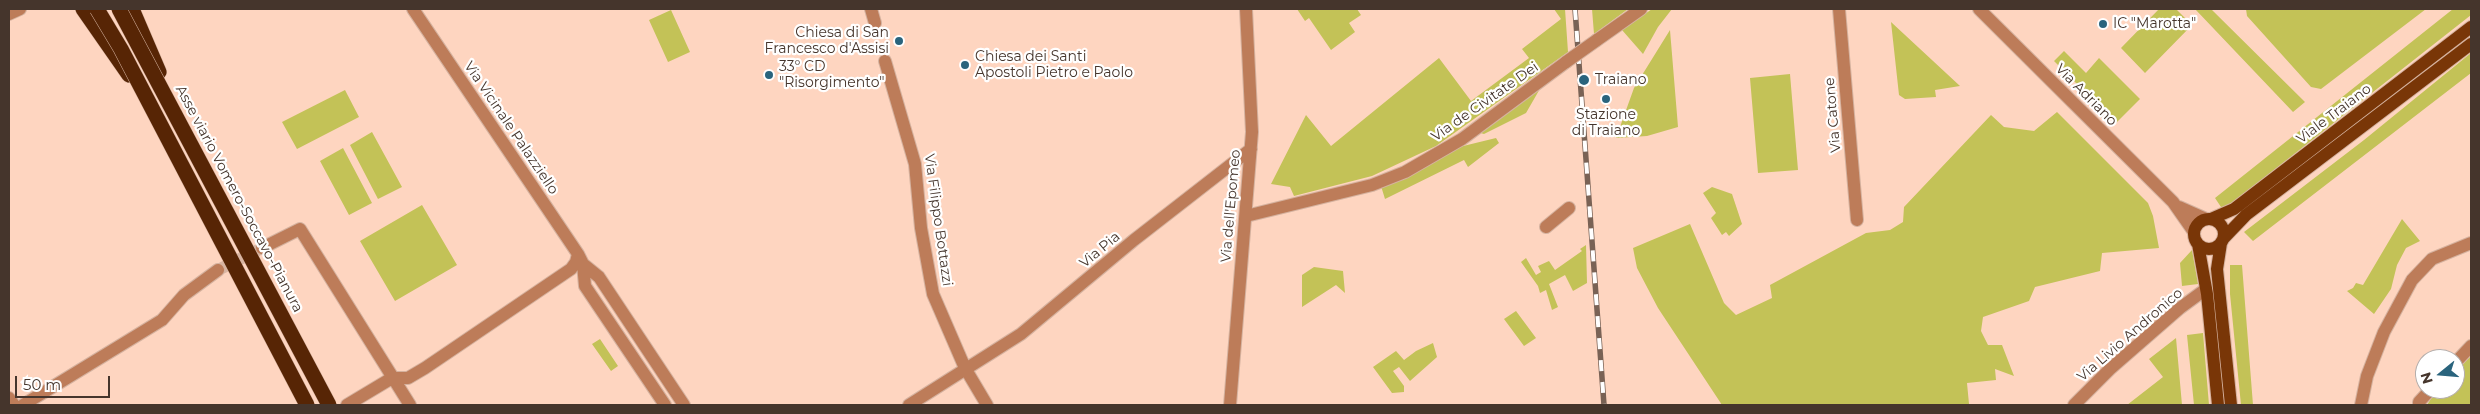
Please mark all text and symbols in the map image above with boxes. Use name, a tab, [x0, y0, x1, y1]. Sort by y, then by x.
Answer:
place label: IC "Marotta"	[2113, 16, 2196, 32]
marker: IC "Marotta"	[2097, 18, 2109, 30]
place label: Chiesa di San Francesco d'Assisi	[765, 25, 889, 58]
marker: Chiesa di San Francesco d'Assisi	[893, 35, 905, 47]
place label: Chiesa dei Santi Apostoli Pietro e Paolo	[975, 49, 1133, 82]
street label: Via Vicinale Palazziello	[460, 58, 562, 198]
place label: 33° CD "Risorgimento"	[779, 59, 884, 92]
marker: Chiesa dei Santi Apostoli Pietro e Paolo	[959, 59, 971, 71]
street label: Via de Civitate Dei	[1428, 59, 1542, 145]
street label: Via Adriano	[2052, 61, 2120, 129]
marker: 33° CD "Risorgimento"	[763, 69, 775, 81]
place label: Traiano	[1595, 72, 1646, 88]
marker: Traiano	[1577, 73, 1591, 87]
street label: Via Catone	[1821, 77, 1845, 153]
street label: Viale Traiano	[2293, 81, 2375, 147]
street label: Asse viario Vomero-Soccavo-Pianura	[172, 83, 306, 315]
marker: Stazione di Traiano	[1600, 93, 1612, 105]
place label: Stazione di Traiano	[1572, 107, 1640, 140]
street label: Via dell'Epomeo	[1218, 149, 1244, 263]
street label: Via Filippo Bottazzi	[920, 153, 956, 287]
street label: Via Pia	[1076, 228, 1124, 272]
street label: Via Livio Andronico	[2074, 285, 2186, 385]
north arrow	[2415, 349, 2465, 399]
scale bar	[18, 366, 112, 398]
text: N	[2416, 370, 2437, 386]
text: 50 m	[23, 375, 61, 394]

